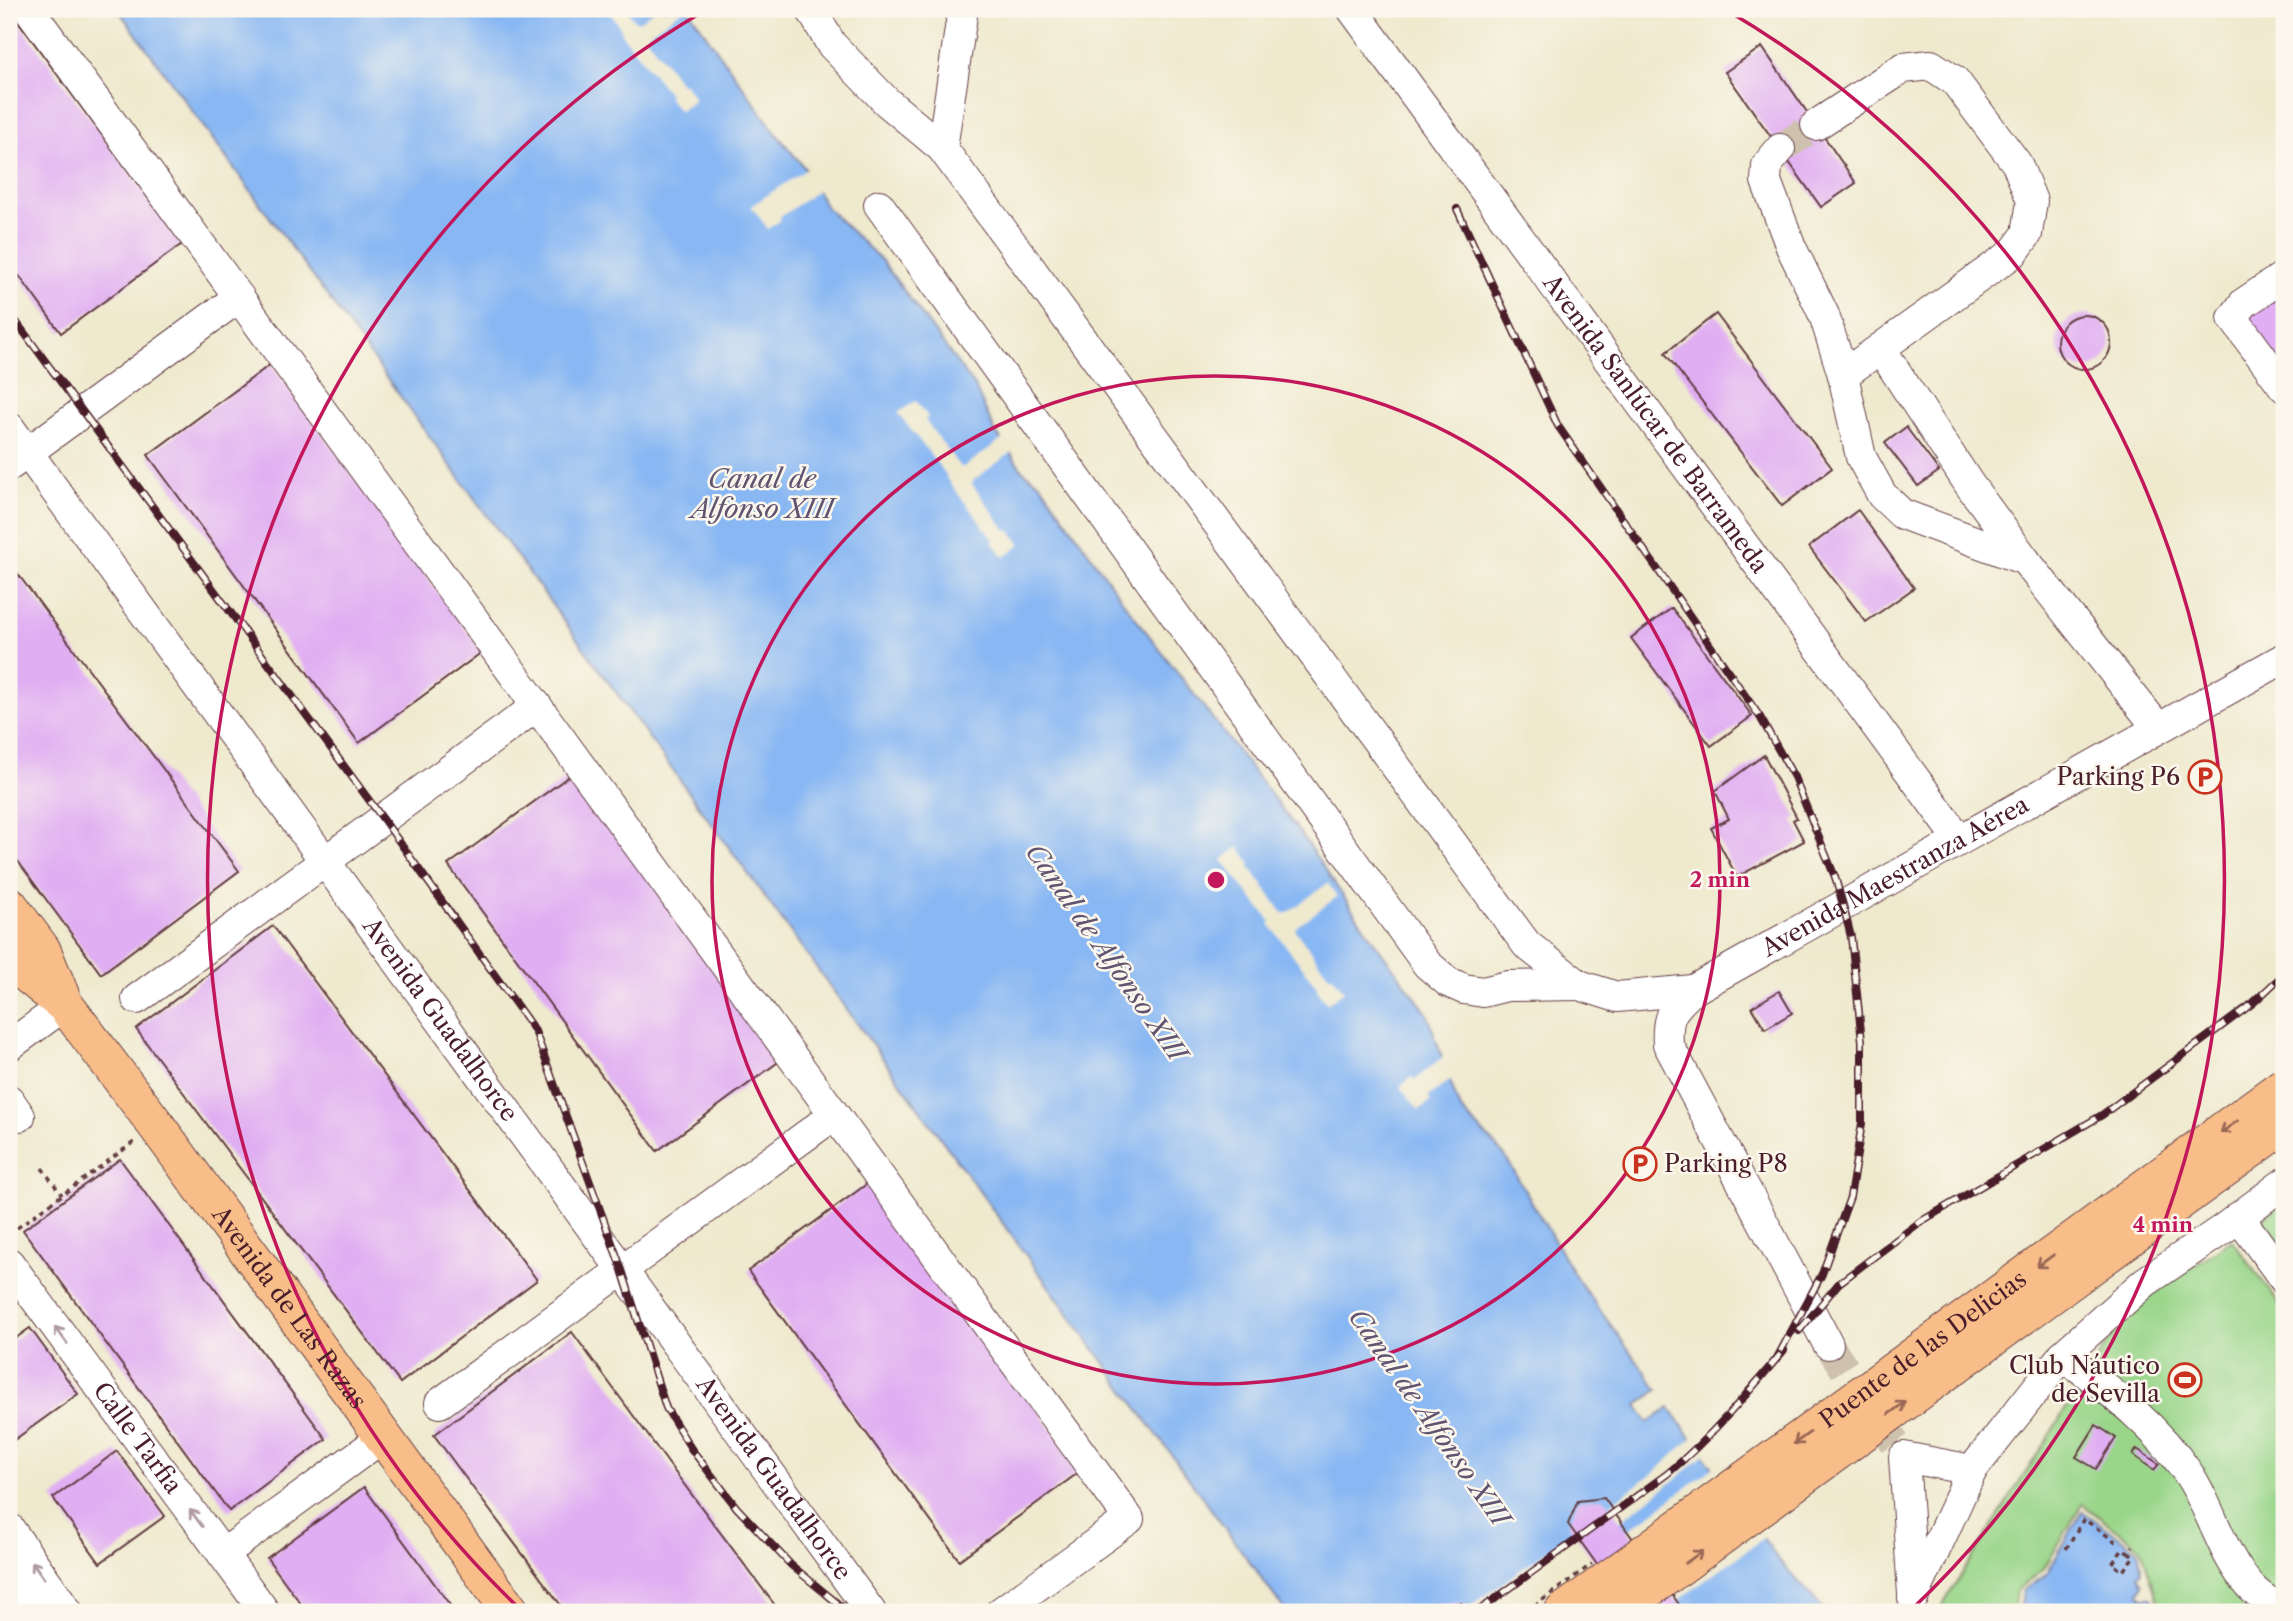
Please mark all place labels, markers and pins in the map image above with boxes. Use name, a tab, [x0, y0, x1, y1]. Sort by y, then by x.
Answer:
parking icon: Parking P6	[2186, 758, 2224, 796]
place label: Parking P6	[2057, 762, 2180, 791]
centre of rings	[1204, 868, 1228, 892]
parking icon: Parking P8	[1621, 1145, 1659, 1183]
place label: Parking P8	[1664, 1149, 1788, 1178]
place label: Club Náutico de Sevilla	[2009, 1351, 2160, 1408]
sports icon: Club Náutico de Sevilla	[2166, 1361, 2204, 1399]

